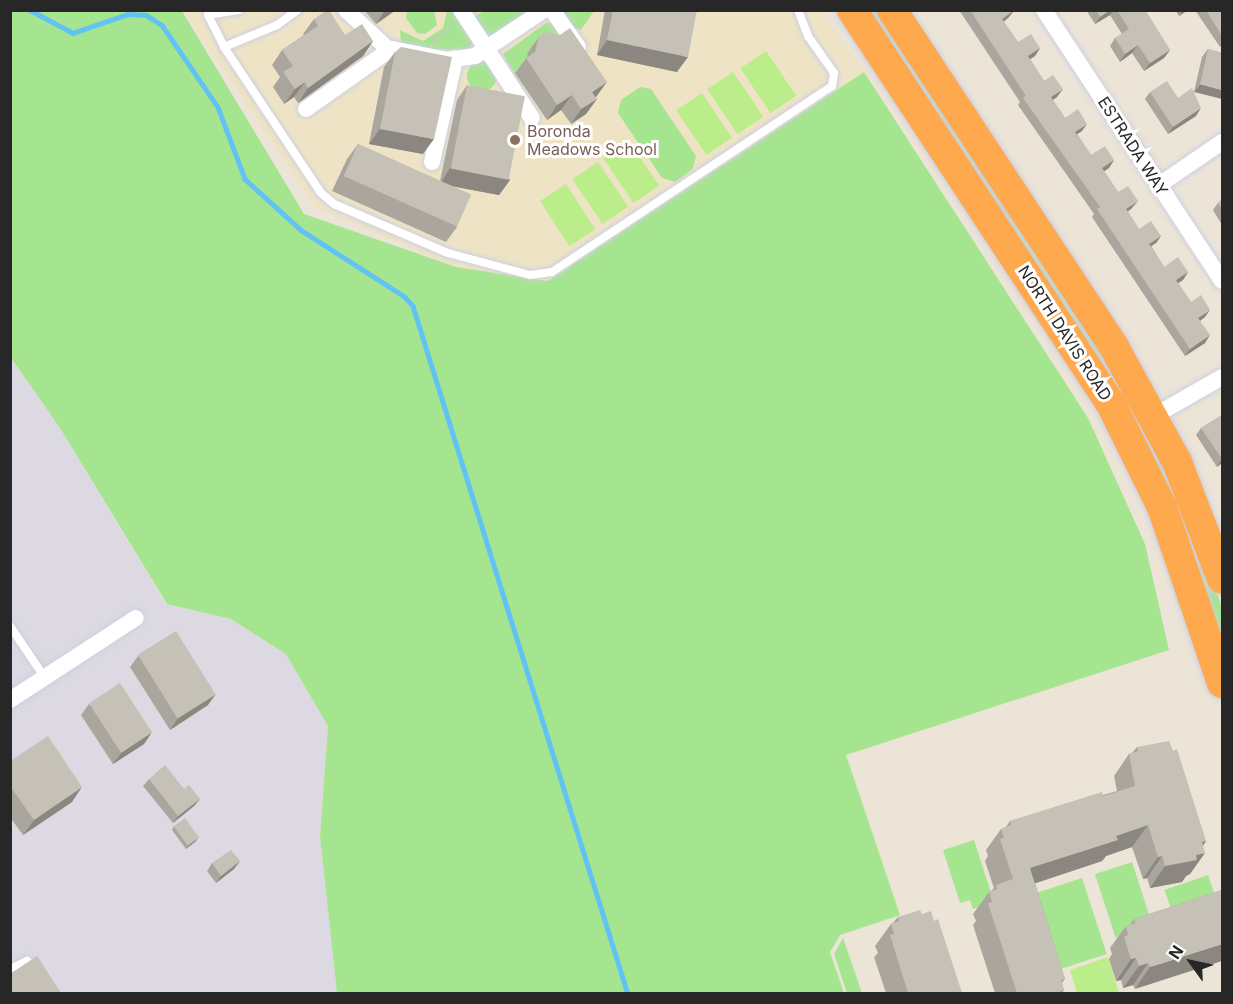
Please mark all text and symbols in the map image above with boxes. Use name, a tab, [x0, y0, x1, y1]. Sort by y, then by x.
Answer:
street label: ESTRADA WAY	[1094, 93, 1172, 199]
place label: Boronda Meadows School	[527, 121, 657, 159]
marker: Boronda Meadows School	[508, 133, 522, 147]
street label: NORTH DAVIS ROAD	[1014, 262, 1116, 404]
north arrow	[1161, 932, 1221, 992]
text: N	[1164, 942, 1188, 963]

